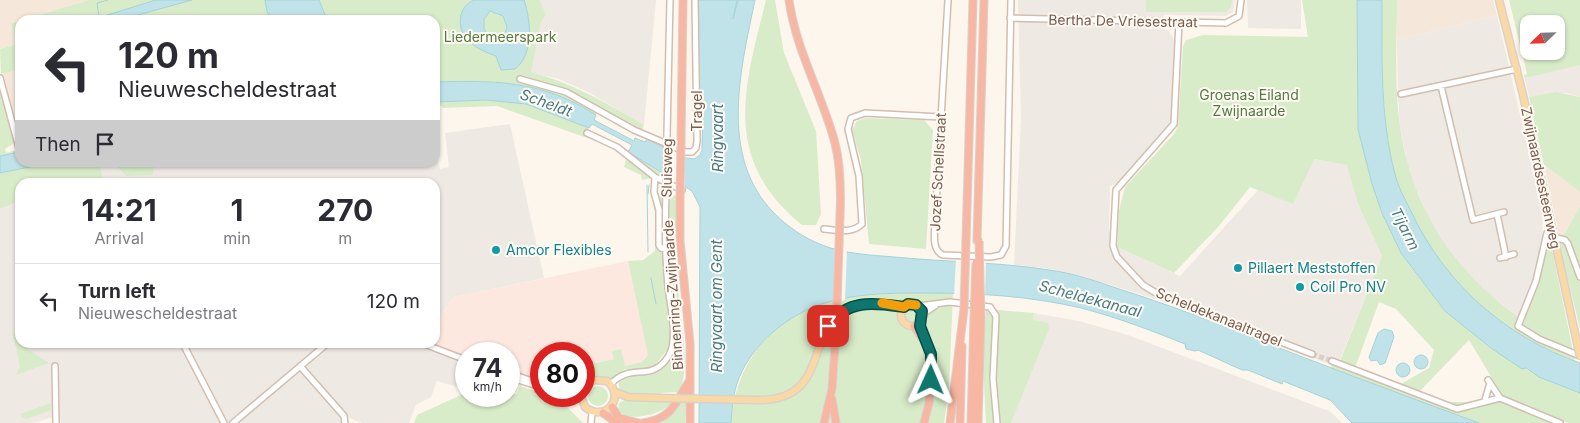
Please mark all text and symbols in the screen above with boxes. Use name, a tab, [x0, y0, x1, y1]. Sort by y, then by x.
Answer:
street label: Bertha De Vriesestraat	[1048, 11, 1198, 30]
north arrow	[1520, 15, 1565, 60]
map controls	[1520, 15, 1565, 60]
park label: Liedermeerspark	[444, 28, 557, 45]
text: 120 m	[118, 34, 219, 76]
icon: left	[35, 35, 100, 100]
text: Nieuwescheldestraat	[118, 76, 337, 102]
water label: Scheldt	[518, 84, 576, 121]
park label: Groenas Eiland Zwijnaarde	[1199, 86, 1299, 119]
street label: Tragel	[688, 90, 705, 132]
water label: Ringvaart	[708, 103, 727, 172]
street label: Zwijnaardsesteenweg	[1518, 105, 1565, 250]
street label: Jozef Schellstraat	[926, 112, 949, 232]
icon: arrive	[91, 130, 119, 158]
text: Then	[35, 133, 81, 156]
street label: Sluisweg	[657, 138, 676, 198]
text: 14:21	[82, 192, 157, 228]
text: 1	[231, 192, 243, 228]
text: 270	[317, 192, 373, 228]
water label: Tijarm	[1387, 204, 1424, 253]
street label: Binnenring-Zwijnaarde	[659, 219, 686, 371]
text: Arrival	[95, 228, 144, 248]
text: min	[223, 228, 251, 248]
text: m	[338, 228, 352, 248]
water label: Ringvaart om Gent	[707, 238, 726, 372]
place label: Amcor Flexibles	[506, 241, 612, 258]
marker: Amcor Flexibles	[490, 244, 502, 256]
place label: Pillaert Meststoffen	[1248, 259, 1376, 276]
marker: Pillaert Meststoffen	[1232, 262, 1244, 274]
water label: Scheldekanaal	[1037, 276, 1144, 321]
place label: Coil Pro NV	[1310, 278, 1386, 295]
text: Turn left	[78, 280, 156, 303]
marker: Coil Pro NV	[1294, 281, 1306, 293]
street label: Scheldekanaaltragel	[1154, 283, 1285, 350]
icon: left	[35, 287, 63, 315]
text: 120 m	[367, 290, 420, 313]
text: Nieuwescheldestraat	[78, 303, 237, 323]
pin	[807, 305, 849, 347]
icon: arrive	[814, 312, 842, 340]
speed limit sign: 80	[530, 342, 595, 407]
text: 74	[473, 353, 503, 383]
position arrow	[904, 353, 956, 405]
text: km/h	[473, 379, 502, 394]

